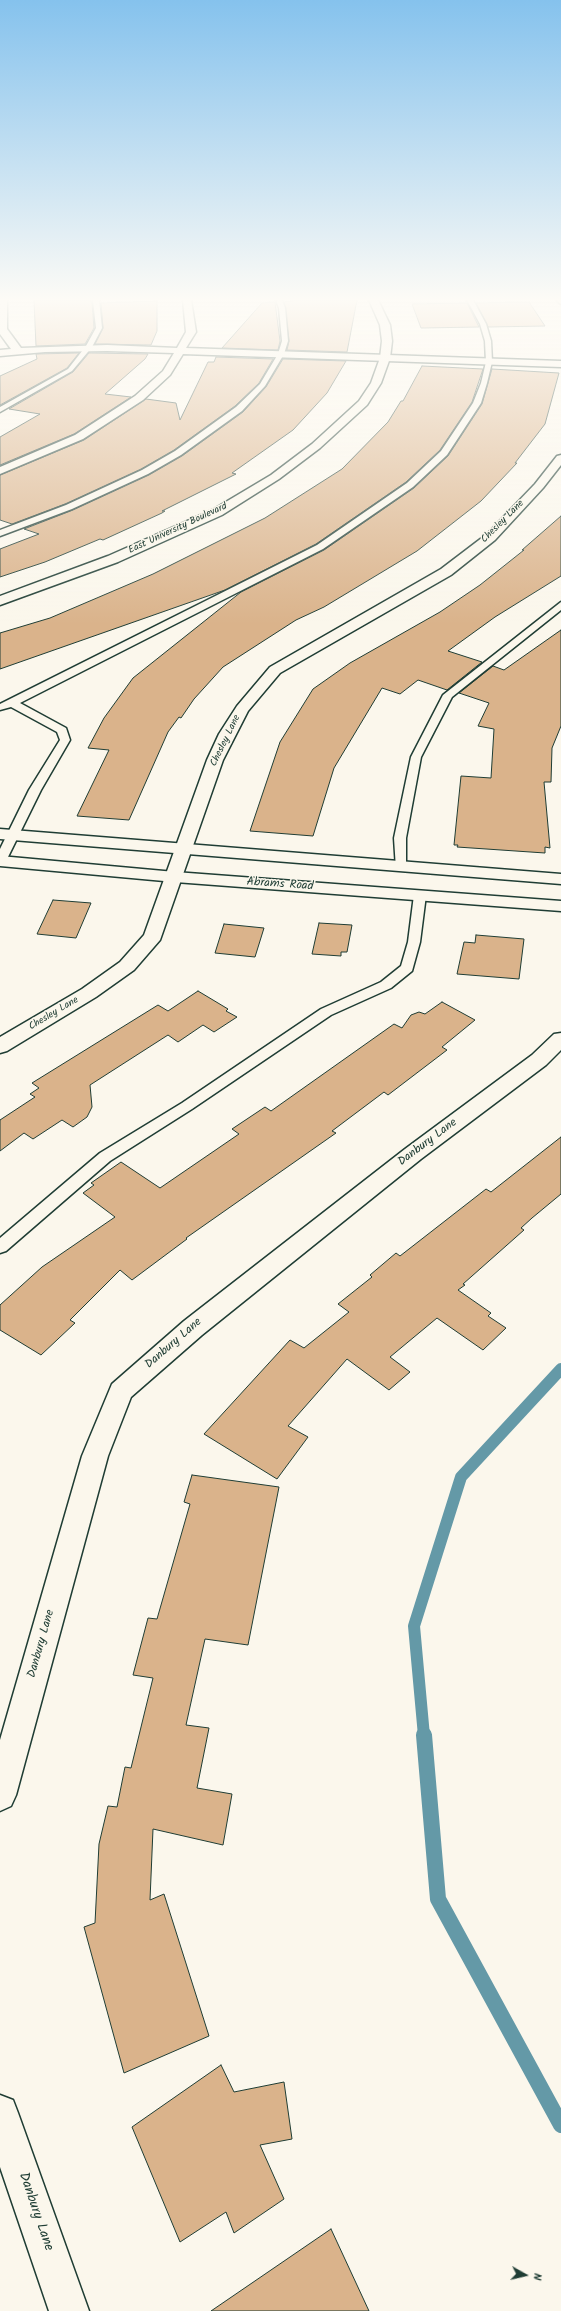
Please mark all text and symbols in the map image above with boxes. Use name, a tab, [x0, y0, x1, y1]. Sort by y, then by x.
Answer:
street label: Chesley Lane	[479, 498, 527, 546]
street label: East University Boulevard	[127, 501, 229, 557]
street label: Chesley Lane	[208, 713, 244, 769]
street label: Abrams Road	[246, 875, 314, 895]
street label: Chesley Lane	[27, 995, 81, 1033]
street label: Danbury Lane	[396, 1116, 460, 1170]
street label: Danbury Lane	[143, 1316, 205, 1372]
street label: Danbury Lane	[25, 1608, 59, 1680]
street label: Danbury Lane	[14, 2171, 56, 2253]
north arrow	[505, 2255, 545, 2295]
text: N	[527, 2272, 546, 2281]

